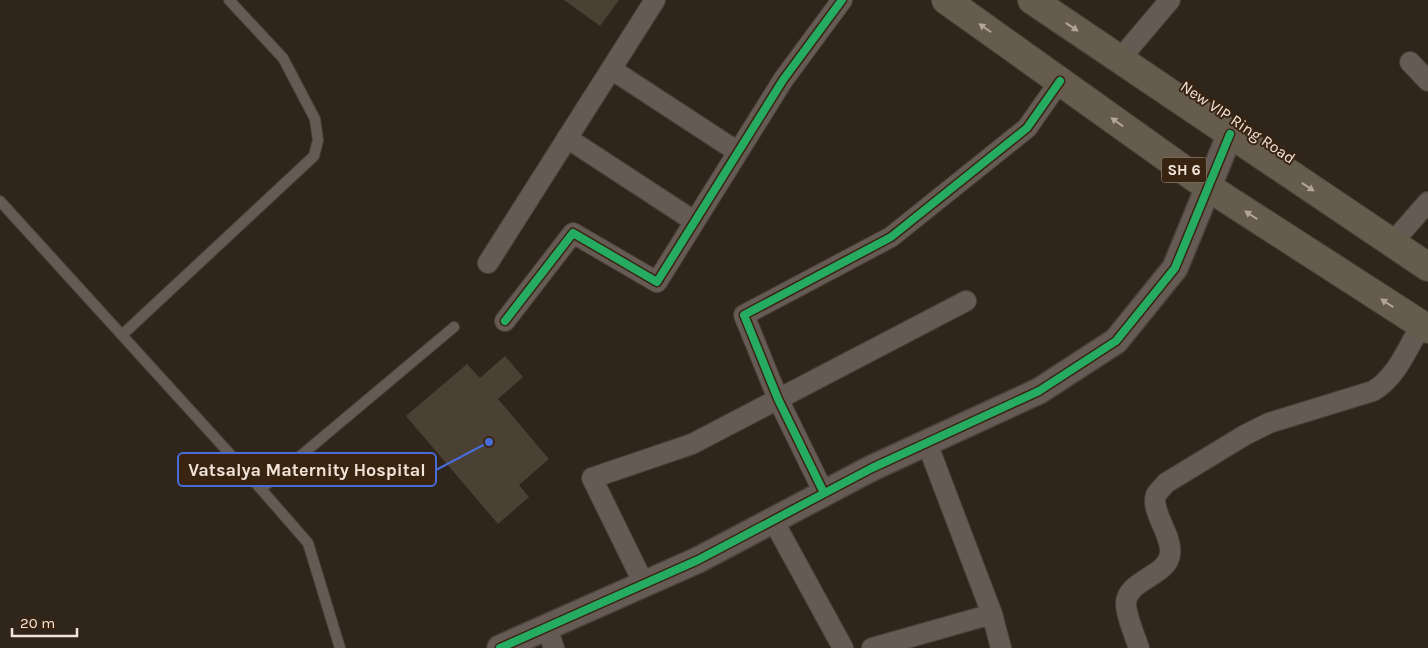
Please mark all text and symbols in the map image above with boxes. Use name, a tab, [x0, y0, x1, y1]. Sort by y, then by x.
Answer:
one-way arrow	[1065, 22, 1079, 32]
one-way arrow	[978, 23, 992, 33]
street label: New VIP Ring Road	[1177, 76, 1299, 168]
one-way arrow	[1110, 117, 1124, 127]
road number: SH 6	[1162, 158, 1206, 182]
one-way arrow	[1302, 182, 1315, 191]
one-way arrow	[1244, 210, 1257, 219]
one-way arrow	[1380, 298, 1394, 308]
callout: Vatsalya Maternity Hospital	[178, 453, 436, 486]
text: Vatsalya Maternity Hospital	[188, 459, 426, 481]
scale bar	[12, 606, 78, 638]
text: 20 m	[20, 614, 55, 632]

